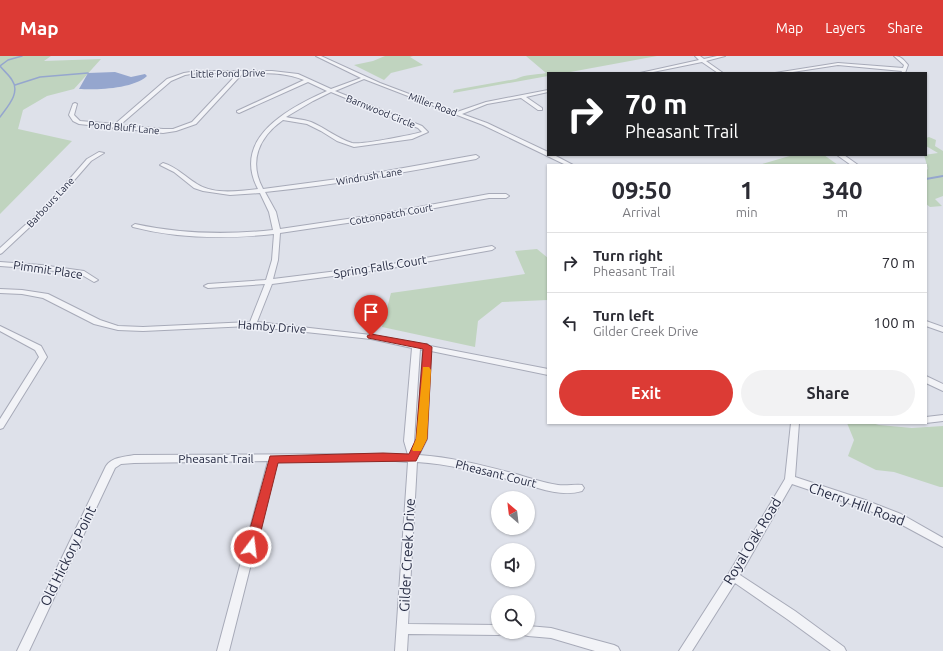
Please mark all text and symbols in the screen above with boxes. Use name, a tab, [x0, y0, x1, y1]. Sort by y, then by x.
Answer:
text: Map	[20, 17, 59, 39]
text: Map	[776, 20, 803, 36]
text: Layers	[825, 20, 865, 36]
text: Share	[887, 20, 923, 36]
street label: Little Pond Drive	[190, 67, 266, 80]
icon: right	[559, 88, 611, 140]
text: 70 m	[625, 88, 687, 119]
street label: Miller Road	[407, 91, 459, 118]
street label: Barnwood Circle	[345, 93, 417, 130]
street label: Pond Bluff Lane	[88, 119, 160, 136]
text: Pheasant Trail	[625, 121, 738, 141]
street label: Windrush Lane	[335, 166, 403, 187]
street label: Barbours Lane	[24, 175, 76, 230]
text: 09:50	[611, 177, 671, 204]
text: 1	[740, 177, 753, 204]
text: 340	[822, 177, 863, 204]
street label: Cottonpatch Court	[349, 202, 434, 227]
text: Arrival	[622, 205, 660, 219]
text: min	[736, 205, 758, 219]
text: m	[837, 205, 848, 219]
text: Turn right	[593, 247, 663, 264]
icon: right	[559, 252, 581, 274]
street label: Spring Falls Court	[332, 253, 428, 280]
text: 70 m	[882, 254, 915, 271]
street label: Pimmit Place	[13, 258, 84, 281]
text: Pheasant Trail	[593, 264, 675, 278]
pin	[354, 295, 388, 336]
icon: arrive	[360, 301, 382, 323]
text: Turn left	[593, 307, 654, 324]
icon: left	[559, 312, 581, 334]
text: 100 m	[873, 314, 915, 331]
street label: Hamby Drive	[237, 318, 307, 335]
text: Gilder Creek Drive	[593, 324, 698, 338]
button: Exit	[559, 370, 733, 416]
button: Share	[741, 370, 915, 416]
street label: Pheasant Trail	[178, 452, 254, 465]
street label: Pheasant Court	[454, 457, 538, 490]
street label: Cherry Hill Road	[807, 479, 907, 529]
north arrow	[491, 491, 535, 535]
map controls	[491, 491, 535, 639]
street label: Royal Oak Road	[720, 495, 784, 587]
street label: Gilder Creek Drive	[396, 498, 418, 612]
street label: Old Hickory Point	[37, 503, 99, 609]
position arrow	[230, 526, 272, 568]
button: sound	[491, 543, 535, 587]
button: search	[491, 595, 535, 639]

